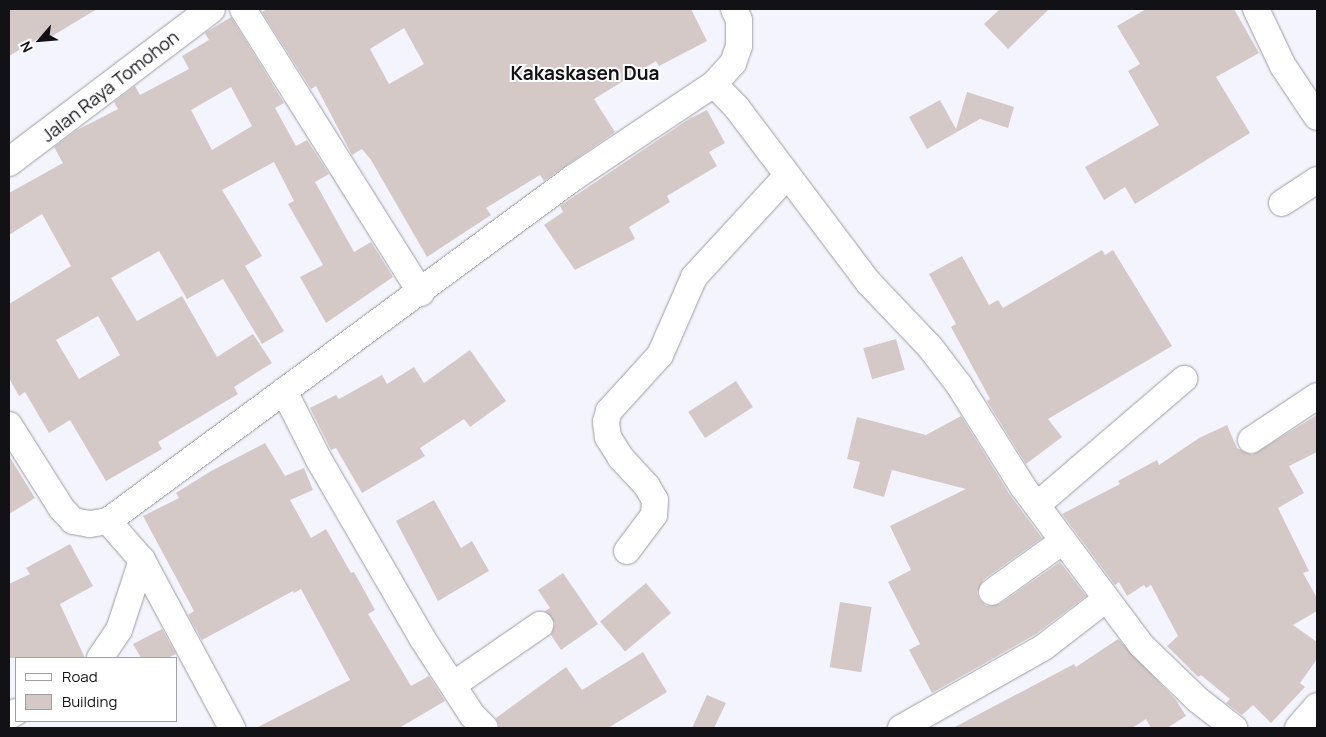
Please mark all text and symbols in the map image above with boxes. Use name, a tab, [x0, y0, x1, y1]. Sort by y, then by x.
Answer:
north arrow	[15, 15, 65, 65]
street label: Jalan Raya Tomohon	[37, 26, 183, 146]
text: N	[15, 38, 37, 56]
district label: Kakaskasen Dua	[510, 63, 660, 85]
legend	[15, 657, 178, 722]
text: Road	[62, 666, 98, 687]
text: Building	[62, 691, 117, 712]

